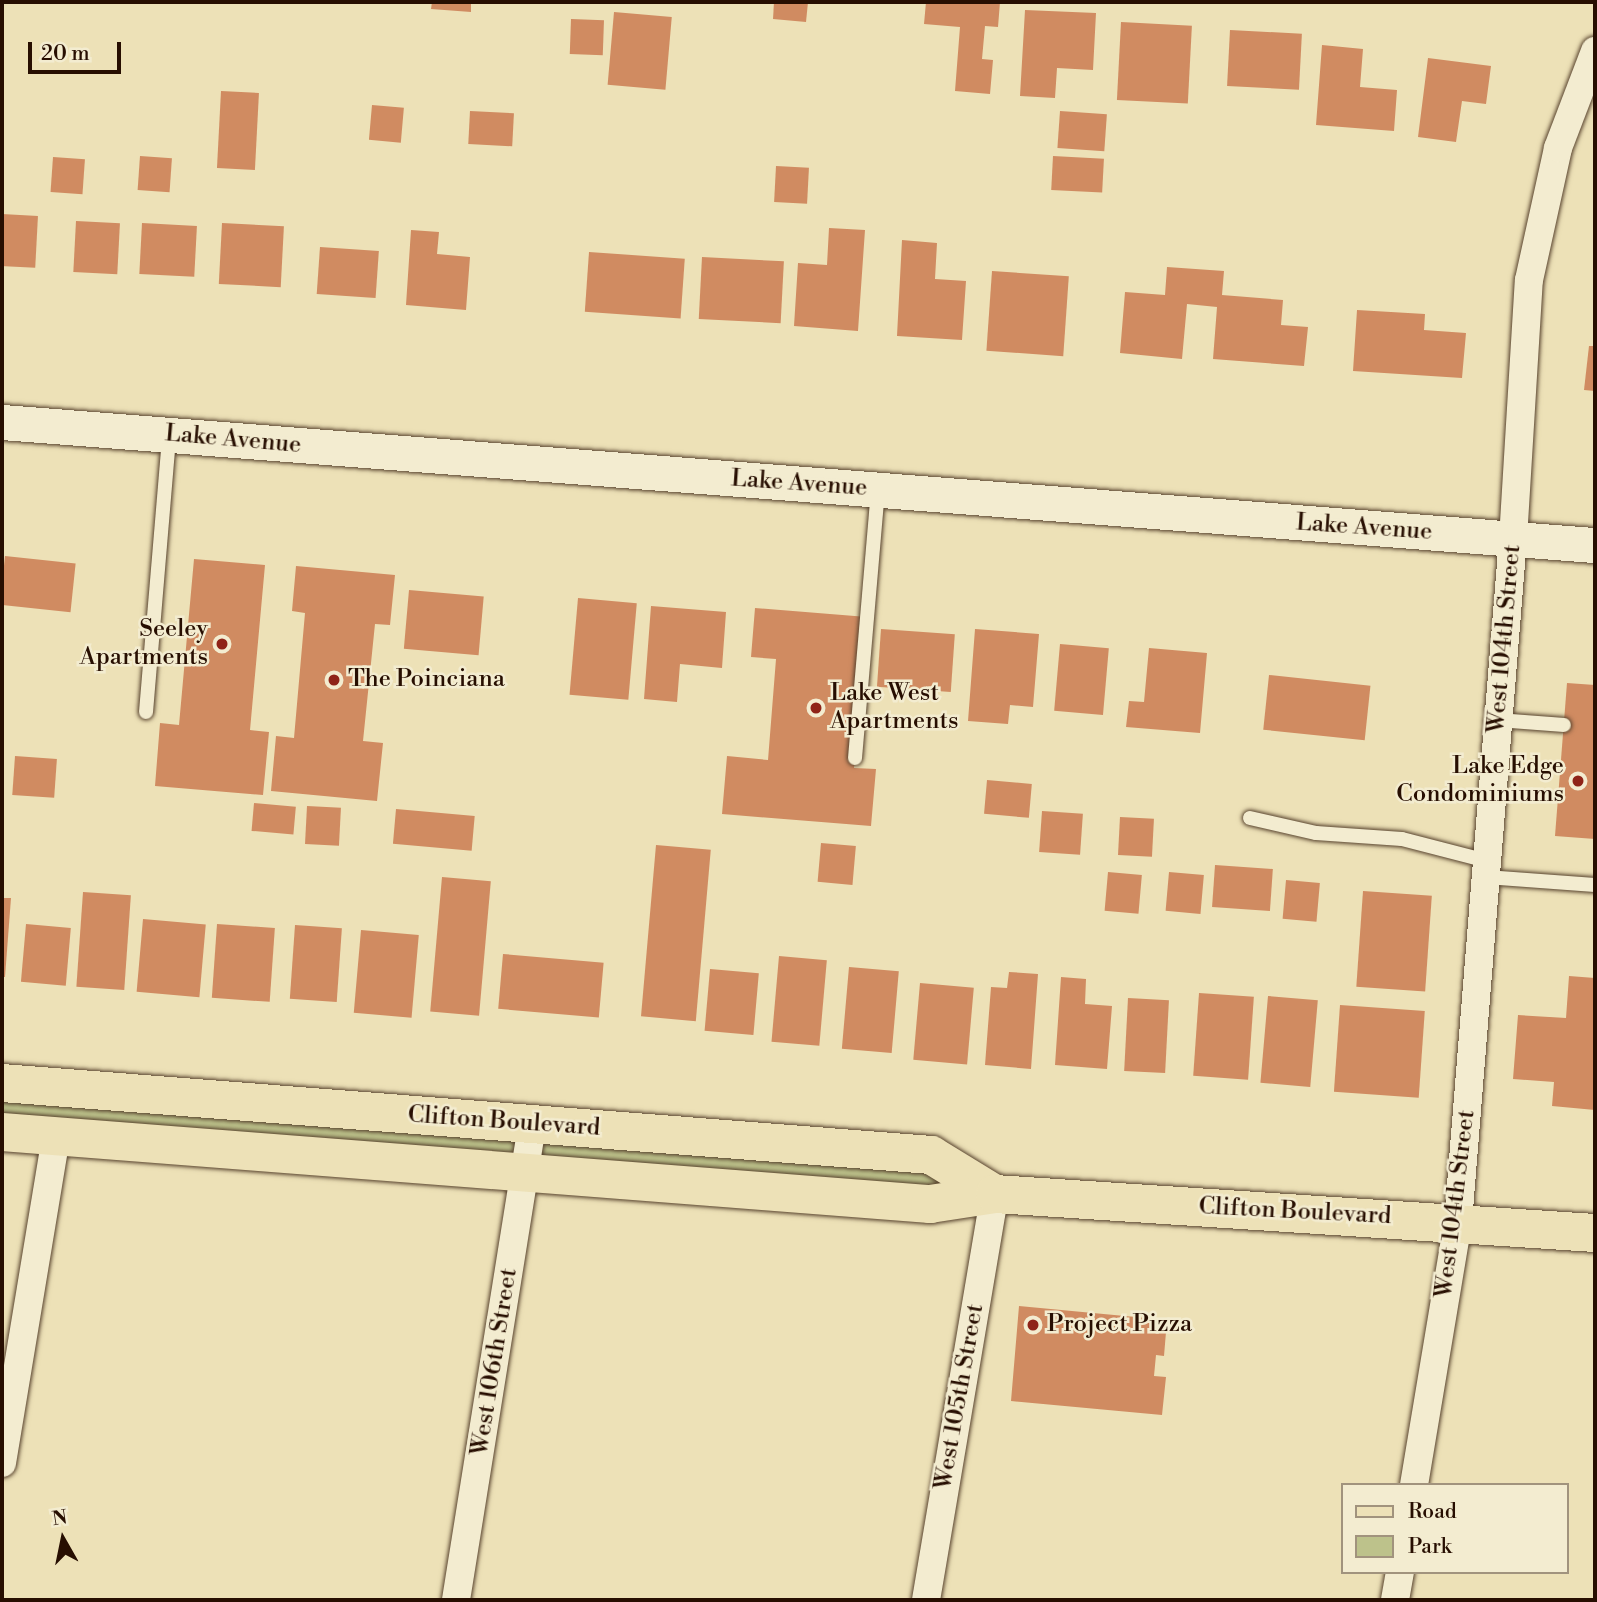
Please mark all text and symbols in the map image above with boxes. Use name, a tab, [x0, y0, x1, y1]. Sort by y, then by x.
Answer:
scale bar	[32, 28, 124, 72]
text: 20 m	[41, 41, 90, 67]
street label: Lake Avenue	[164, 420, 302, 460]
street label: Lake Avenue	[730, 465, 868, 503]
street label: Lake Avenue	[1295, 509, 1433, 547]
street label: West 104th Street	[1482, 543, 1528, 735]
place label: Seeley Apartments	[80, 616, 208, 672]
marker: Seeley Apartments	[214, 636, 230, 652]
place label: The Poinciana	[348, 666, 505, 694]
marker: The Poinciana	[326, 672, 342, 688]
place label: Lake West Apartments	[830, 680, 958, 736]
marker: Lake West Apartments	[808, 700, 824, 716]
place label: Lake Edge Condominiums	[1396, 753, 1564, 809]
marker: Lake Edge Condominiums	[1570, 773, 1586, 789]
street label: Clifton Boulevard	[407, 1101, 601, 1143]
street label: West 104th Street	[1430, 1108, 1482, 1300]
street label: Clifton Boulevard	[1198, 1193, 1392, 1231]
street label: West 106th Street	[466, 1266, 524, 1458]
street label: West 105th Street	[929, 1302, 991, 1492]
place label: Project Pizza	[1047, 1311, 1192, 1339]
marker: Project Pizza	[1025, 1317, 1041, 1333]
legend	[1342, 1483, 1569, 1574]
text: Road	[1408, 1499, 1457, 1525]
north arrow	[28, 1504, 98, 1574]
text: N	[50, 1505, 69, 1531]
text: Park	[1408, 1534, 1452, 1560]

